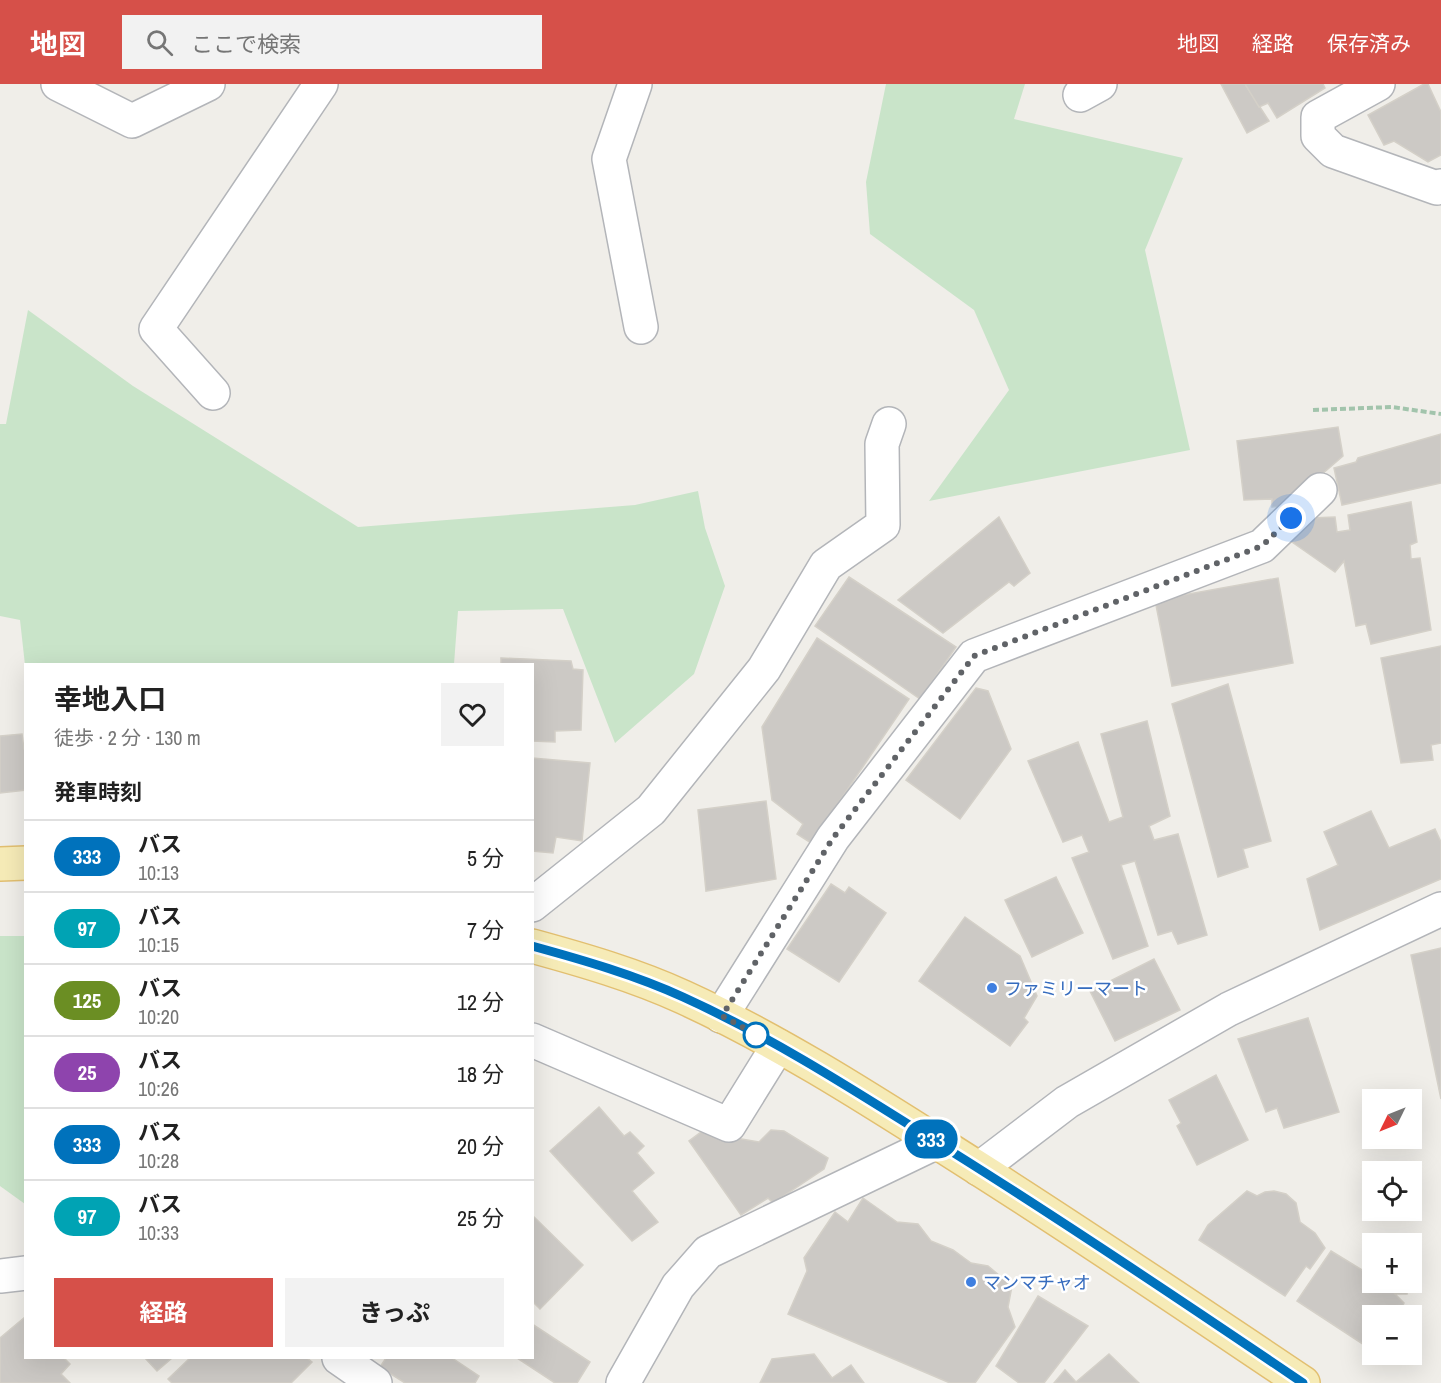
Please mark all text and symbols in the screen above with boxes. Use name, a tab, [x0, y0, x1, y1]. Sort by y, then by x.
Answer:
search box	[122, 15, 542, 69]
text: 地図	[30, 25, 86, 63]
icon: search	[143, 26, 176, 59]
text: ここで検索	[191, 29, 301, 59]
text: 地図	[1177, 29, 1219, 58]
text: 経路	[1252, 29, 1294, 58]
text: 保存済み	[1327, 29, 1411, 58]
your location	[1276, 503, 1306, 533]
text: 幸地入口	[54, 680, 166, 718]
button: heart	[441, 683, 504, 746]
text: 徒歩 · 2 分 · 130 m	[54, 724, 201, 751]
text: 発車時刻	[54, 777, 142, 807]
text: バス	[138, 829, 182, 859]
text: 333	[73, 842, 101, 871]
text: 5 分	[467, 843, 504, 873]
text: 10:13	[138, 859, 179, 886]
text: バス	[138, 901, 182, 931]
text: 97	[77, 914, 97, 943]
text: 7 分	[467, 915, 504, 945]
text: 10:15	[138, 931, 179, 958]
text: バス	[138, 973, 182, 1003]
place label: ファミリーマート	[1004, 976, 1148, 1001]
marker: ファミリーマート	[985, 981, 999, 995]
text: 125	[73, 986, 101, 1015]
text: 12 分	[457, 987, 504, 1017]
text: 10:20	[138, 1003, 179, 1030]
unlabelled marker	[743, 1022, 769, 1048]
text: バス	[138, 1045, 182, 1075]
text: 25	[77, 1058, 97, 1087]
text: 18 分	[457, 1059, 504, 1089]
text: 10:26	[138, 1075, 179, 1102]
north arrow	[1362, 1089, 1422, 1149]
map controls	[1362, 1089, 1422, 1365]
text: バス	[138, 1117, 182, 1147]
line badge: 333	[896, 1120, 966, 1158]
text: 333	[917, 1125, 945, 1154]
text: 333	[73, 1130, 101, 1159]
text: 20 分	[457, 1131, 504, 1161]
text: 10:28	[138, 1147, 179, 1174]
button: locate	[1362, 1161, 1422, 1221]
text: バス	[138, 1189, 182, 1219]
text: 97	[77, 1202, 97, 1231]
text: 25 分	[457, 1203, 504, 1233]
text: 10:33	[138, 1219, 179, 1246]
button: +	[1362, 1233, 1422, 1293]
place label: マンマチャオ	[983, 1270, 1091, 1295]
marker: マンマチャオ	[964, 1275, 978, 1289]
button: 経路	[54, 1278, 273, 1347]
button: きっぷ	[285, 1278, 504, 1347]
button: −	[1362, 1305, 1422, 1365]

